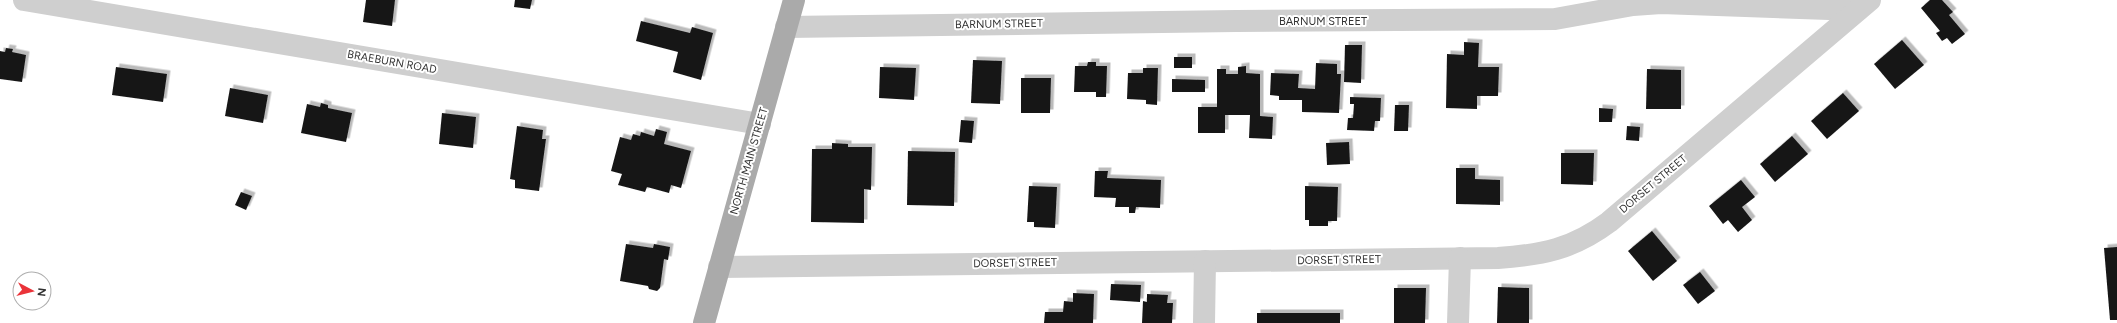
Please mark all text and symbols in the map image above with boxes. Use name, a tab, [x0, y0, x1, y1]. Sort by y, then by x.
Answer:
street label: BARNUM STREET	[1279, 15, 1367, 28]
street label: BARNUM STREET	[955, 17, 1043, 31]
street label: BRAEBURN ROAD	[346, 48, 438, 76]
street label: NORTH MAIN STREET	[727, 106, 771, 216]
street label: DORSET STREET	[1617, 152, 1689, 216]
street label: DORSET STREET	[1297, 253, 1381, 267]
street label: DORSET STREET	[973, 256, 1057, 270]
north arrow	[12, 271, 52, 311]
text: N	[34, 287, 48, 297]

